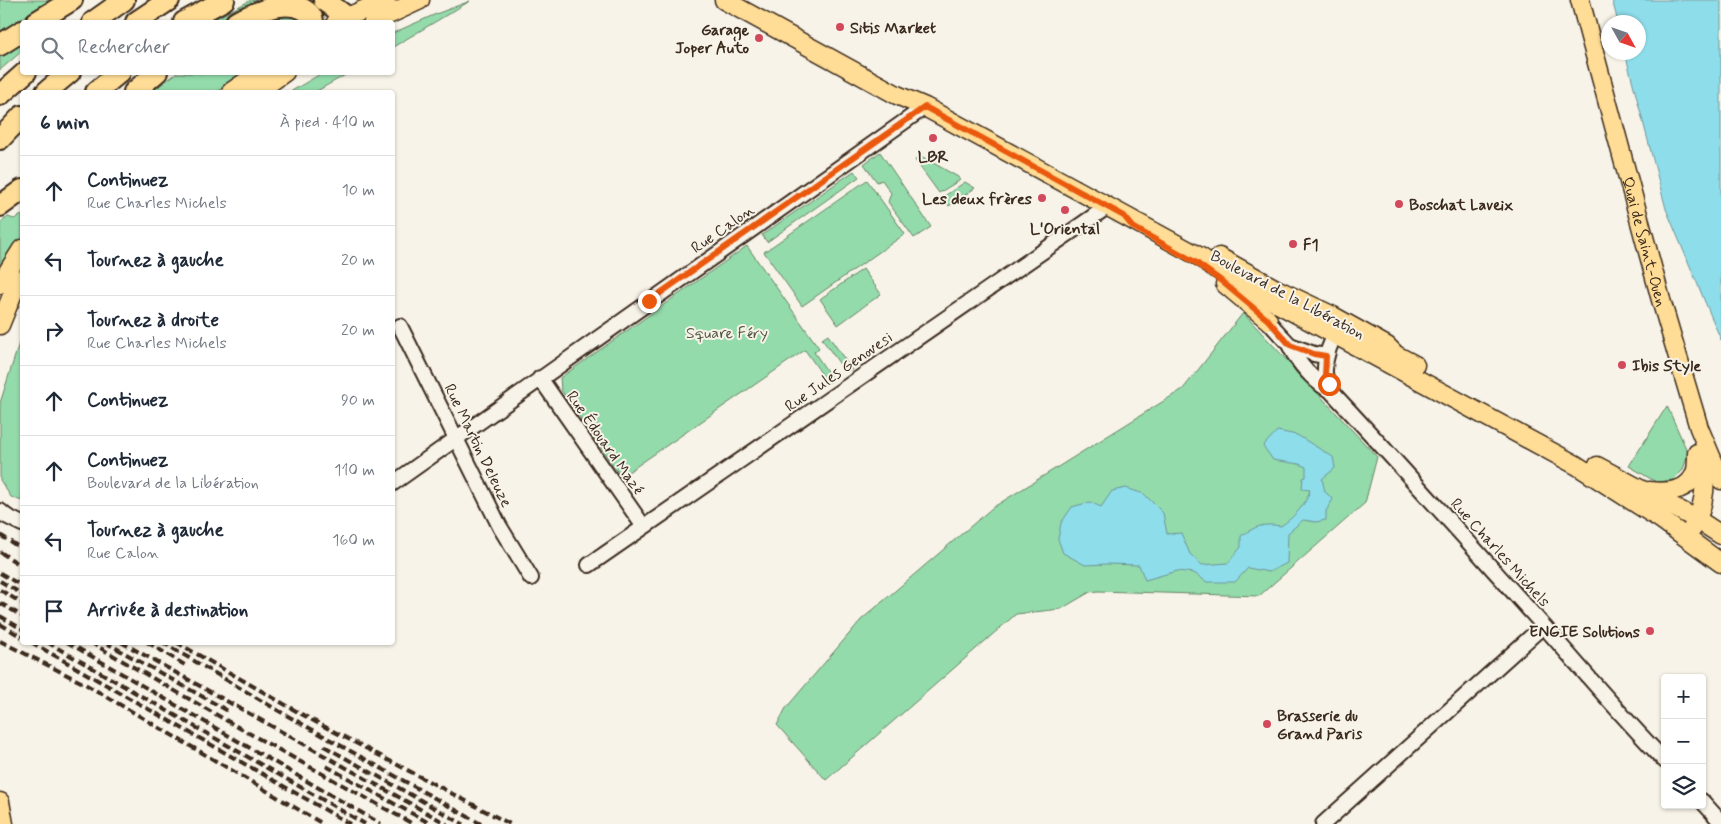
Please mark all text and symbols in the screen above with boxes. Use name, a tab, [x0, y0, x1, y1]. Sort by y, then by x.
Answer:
north arrow	[1601, 15, 1646, 60]
place label: Sitis Market	[850, 18, 936, 39]
search box	[20, 20, 395, 75]
place label: Garage Joper Auto	[675, 20, 749, 59]
marker: Sitis Market	[834, 21, 846, 33]
marker: Garage Joper Auto	[753, 32, 765, 44]
icon: search	[38, 34, 66, 62]
text: Rechercher	[78, 35, 170, 60]
text: 6 min	[40, 109, 90, 137]
text: À pied · 410 m	[280, 112, 375, 133]
marker: LBR	[927, 132, 939, 144]
place label: LBR	[918, 147, 948, 168]
text: Continuez	[87, 168, 168, 193]
street label: Quai de Saint-Ouen	[1616, 174, 1671, 309]
icon: ahead	[40, 177, 68, 205]
text: 10 m	[342, 180, 375, 201]
place label: Les deux frères	[922, 189, 1032, 210]
marker: Les deux frères	[1036, 192, 1048, 204]
text: Rue Charles Michels	[87, 193, 227, 214]
place label: Boschat Laveix	[1409, 195, 1514, 216]
marker: Boschat Laveix	[1393, 198, 1405, 210]
street label: Rue Calon	[687, 200, 759, 259]
marker: L'Oriental	[1059, 204, 1071, 216]
place label: L'Oriental	[1030, 219, 1100, 240]
place label: F1	[1303, 235, 1319, 256]
marker: F1	[1287, 238, 1299, 250]
street label: Boulevard de la Libération	[1207, 246, 1368, 345]
icon: left	[40, 247, 68, 275]
text: Tournez à gauche	[87, 248, 224, 273]
text: 20 m	[341, 250, 375, 271]
route end	[638, 290, 661, 313]
text: Tournez à droite	[87, 308, 219, 333]
icon: right	[40, 317, 68, 345]
text: 20 m	[341, 320, 375, 341]
park label: Square Féry	[686, 323, 768, 344]
street label: Rue Jules Genovesi	[781, 327, 897, 417]
text: Rue Charles Michels	[87, 333, 227, 354]
place label: Ibis Style	[1632, 356, 1701, 377]
marker: Ibis Style	[1616, 359, 1628, 371]
route start	[1318, 373, 1341, 396]
street label: Rue Martin Deleuze	[439, 380, 517, 511]
icon: ahead	[40, 387, 68, 415]
street label: Rue Édouard Mazé	[561, 387, 648, 499]
text: Continuez	[87, 388, 168, 413]
text: 90 m	[341, 390, 375, 411]
text: Continuez	[87, 448, 168, 473]
icon: ahead	[40, 457, 68, 485]
text: 110 m	[334, 460, 375, 481]
text: Boulevard de la Libération	[87, 473, 259, 494]
street label: Rue Charles Michels	[1445, 494, 1554, 612]
text: Tournez à gauche	[87, 518, 224, 543]
icon: left	[40, 527, 68, 555]
text: 160 m	[332, 530, 375, 551]
text: Rue Calon	[87, 543, 159, 564]
icon: arrive	[40, 597, 68, 625]
text: Arrivée à destination	[87, 598, 248, 623]
place label: ENGIE Solutions	[1529, 622, 1640, 643]
marker: ENGIE Solutions	[1644, 625, 1656, 637]
map controls	[1661, 674, 1706, 809]
button: +	[1661, 674, 1706, 719]
place label: Brasserie du Grand Paris	[1277, 706, 1363, 745]
marker: Brasserie du Grand Paris	[1261, 718, 1273, 730]
button: −	[1661, 719, 1706, 764]
button: layers	[1661, 764, 1706, 809]

